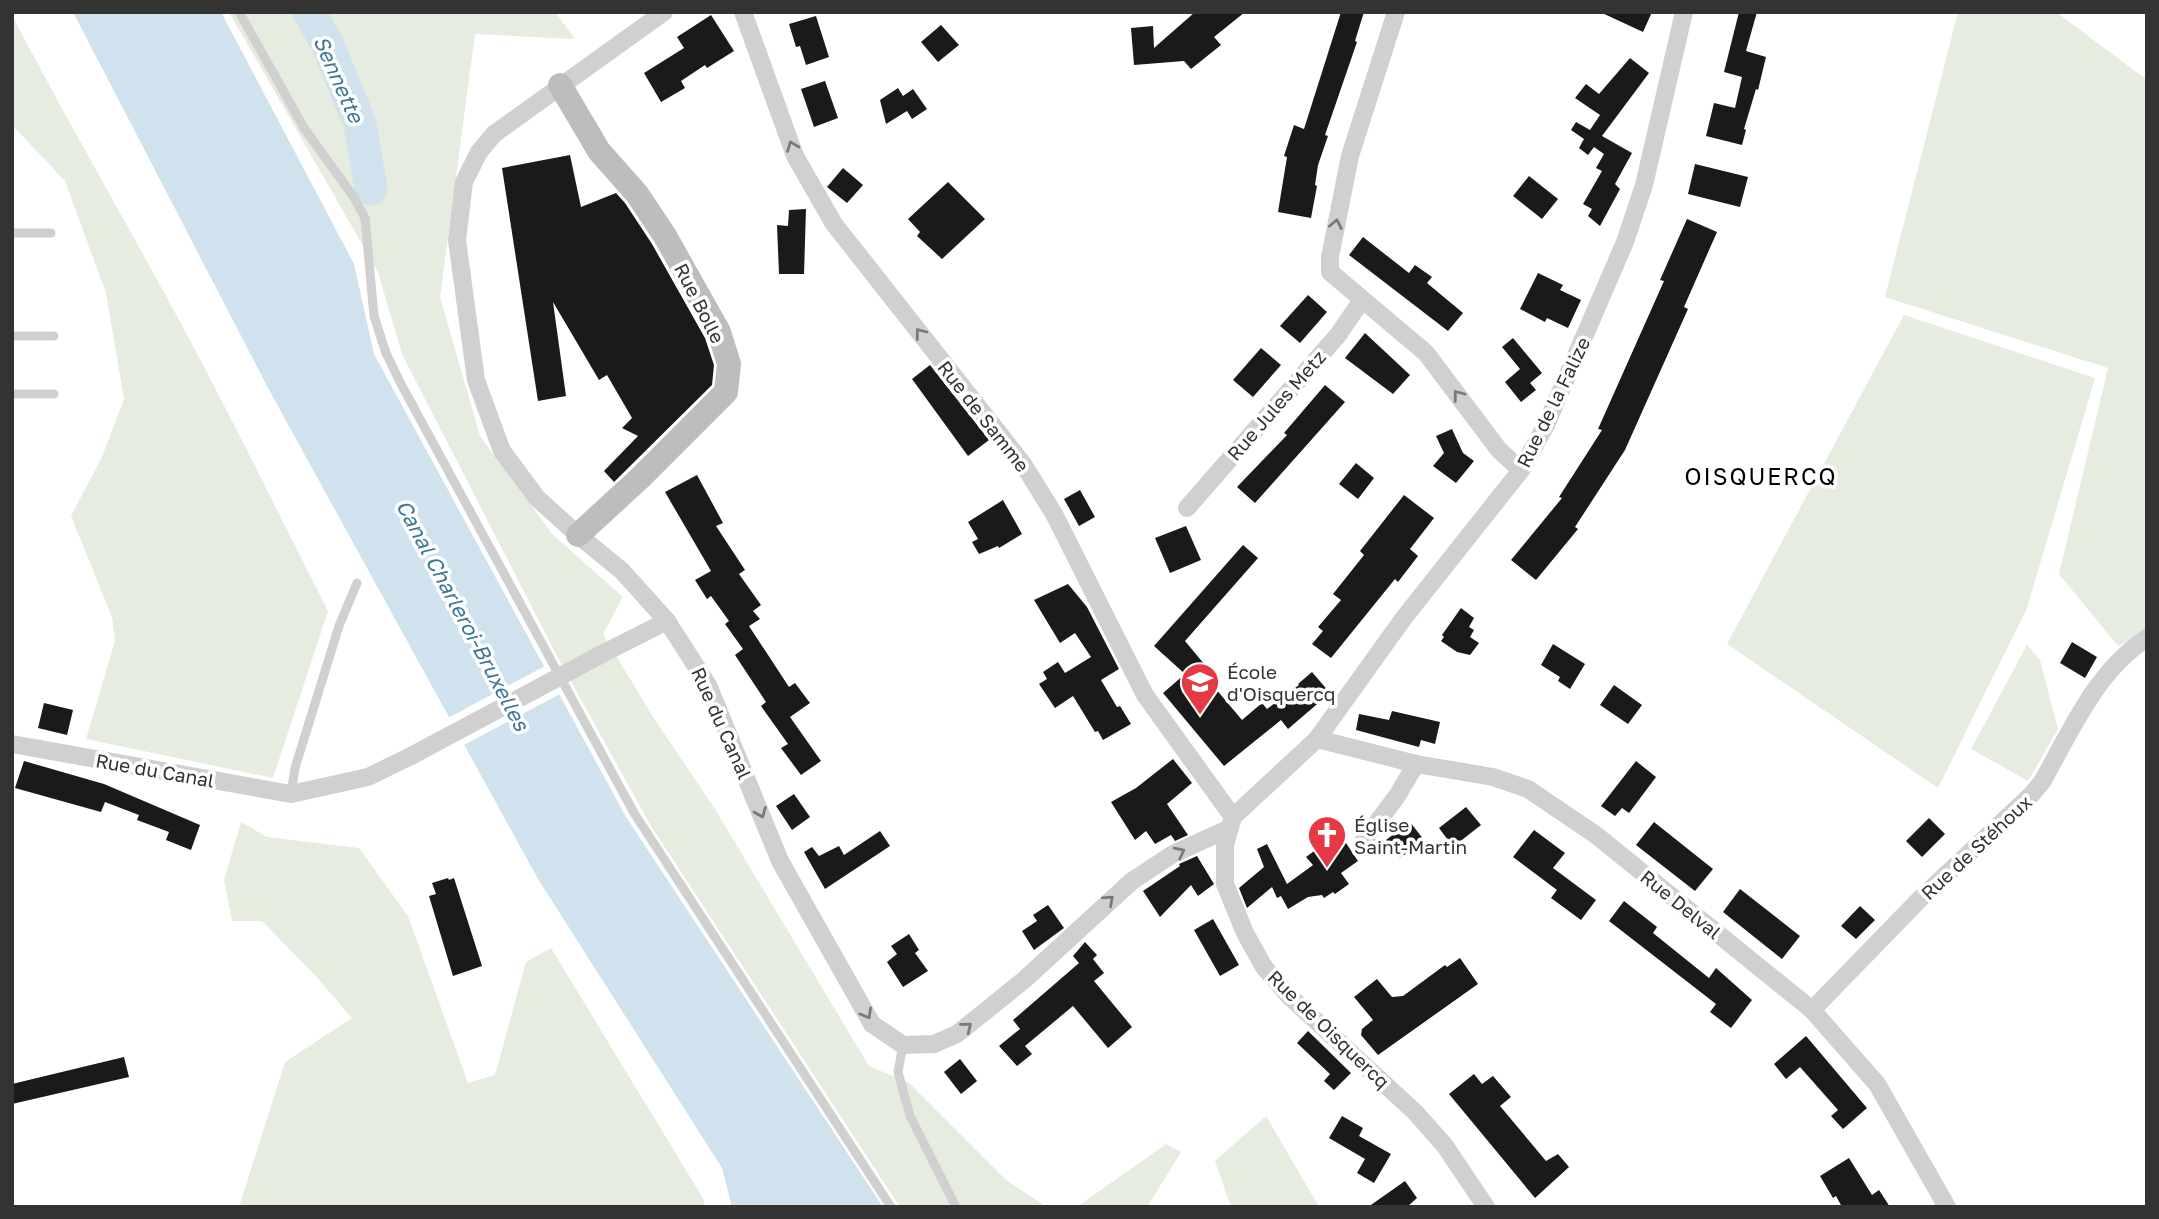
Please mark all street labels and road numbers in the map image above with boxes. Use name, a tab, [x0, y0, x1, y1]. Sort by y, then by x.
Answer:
street label: Rue Bolle	[670, 259, 730, 347]
street label: Rue de la Falize	[1511, 333, 1595, 471]
street label: Rue Jules Metz	[1222, 345, 1330, 465]
street label: Rue de Samme	[933, 356, 1035, 476]
street label: Rue du Canal	[687, 664, 757, 782]
street label: Rue du Canal	[94, 748, 216, 792]
street label: Rue de Stéhoux	[1916, 790, 2036, 904]
street label: Rue Delval	[1636, 865, 1726, 943]
street label: Rue de Oisquercq	[1263, 965, 1395, 1093]

